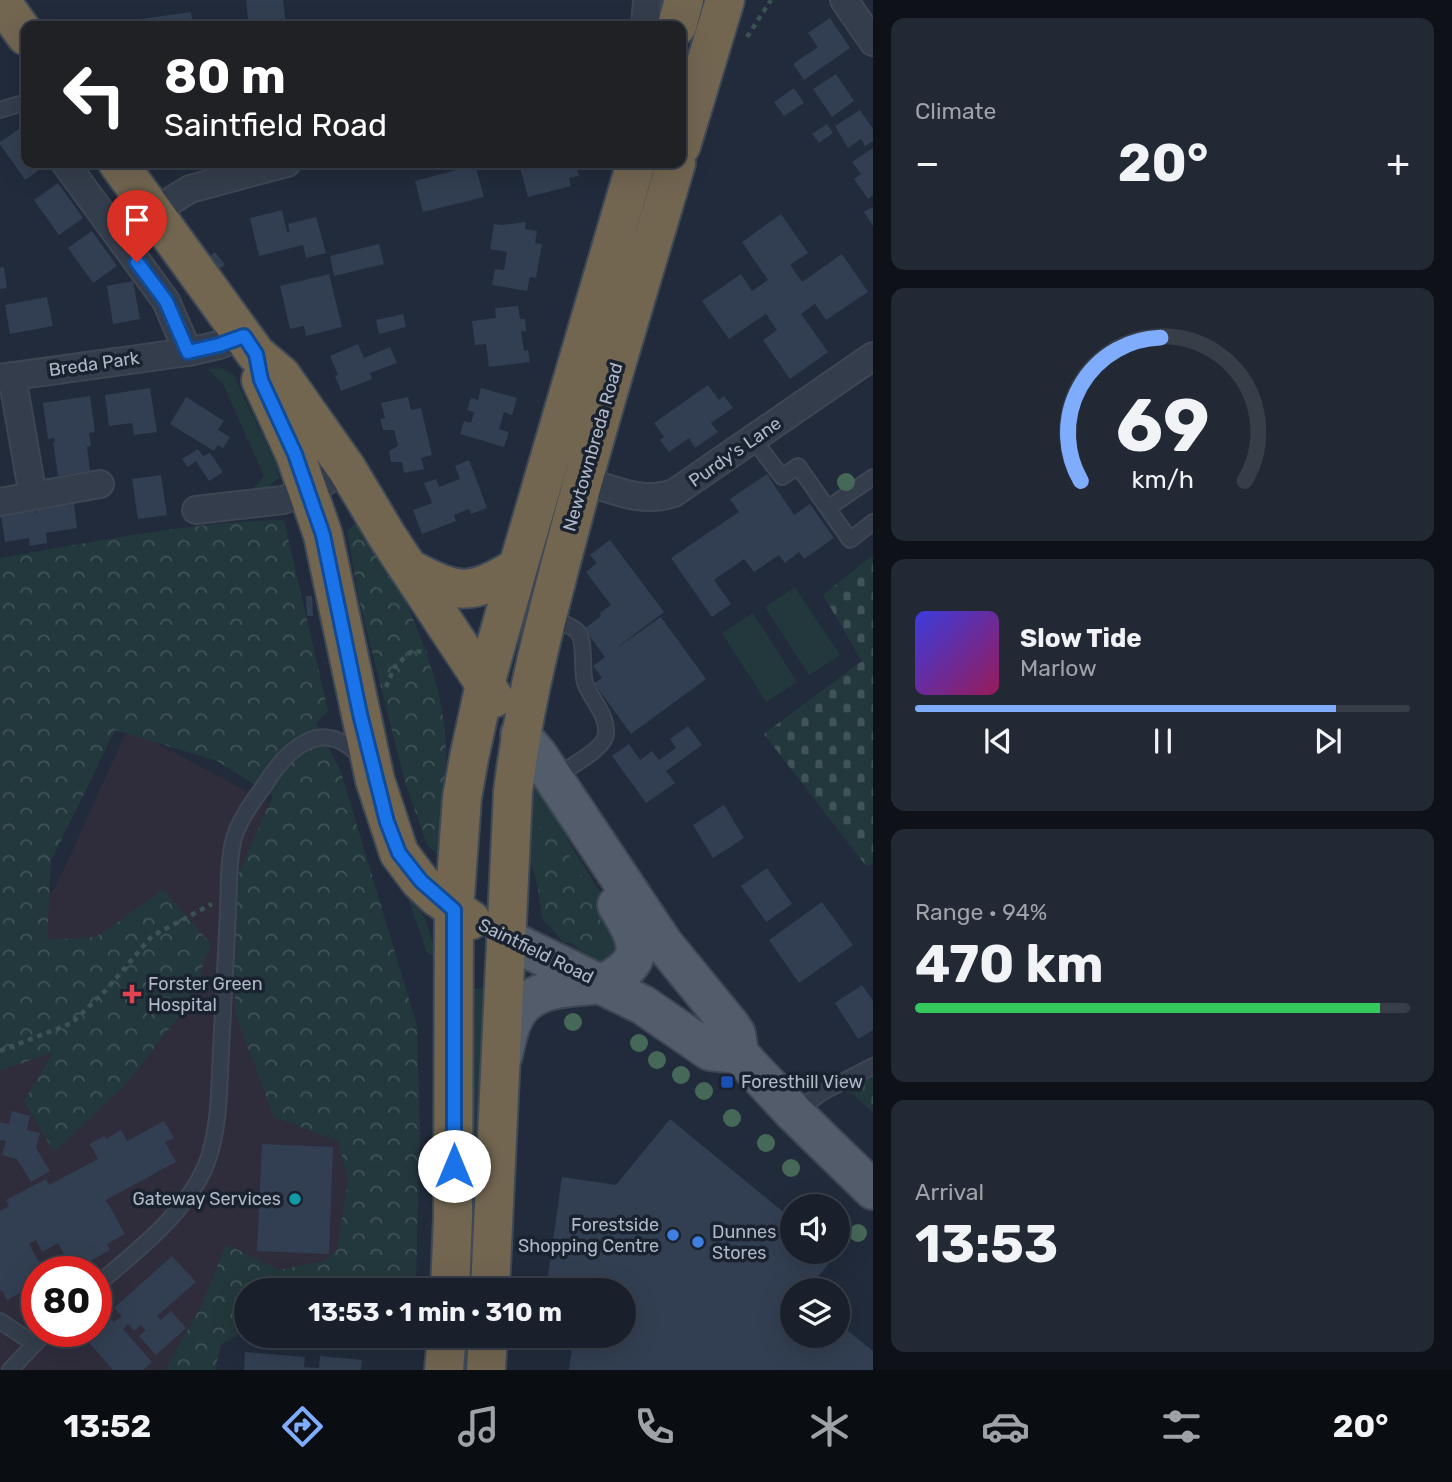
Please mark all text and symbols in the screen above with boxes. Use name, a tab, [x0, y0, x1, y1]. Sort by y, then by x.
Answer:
text: 80 m	[164, 47, 286, 105]
icon: left	[49, 49, 140, 140]
text: Climate	[915, 97, 996, 125]
text: Saintfield Road	[164, 106, 387, 144]
text: 20°	[1118, 132, 1208, 194]
text: −	[915, 140, 940, 186]
text: +	[1386, 140, 1410, 186]
pin	[107, 190, 167, 262]
icon: arrive	[118, 201, 156, 239]
street label: Breda Park	[47, 347, 141, 381]
street label: Newtownbreda Road	[558, 360, 628, 534]
text: 69	[1115, 383, 1210, 469]
street label: Purdy's Lane	[685, 412, 785, 492]
text: km/h	[1131, 464, 1194, 493]
text: Slow Tide	[1020, 623, 1142, 654]
text: Marlow	[1020, 654, 1097, 682]
icon: previous	[979, 722, 1017, 760]
icon: pause	[1144, 722, 1182, 760]
icon: next	[1309, 722, 1347, 760]
text: Range · 94%	[915, 898, 1047, 926]
street label: Saintfield Road	[475, 914, 597, 988]
text: 470 km	[915, 933, 1104, 995]
place label: Forster Green Hospital	[148, 973, 263, 1016]
marker: Forster Green Hospital	[122, 984, 142, 1004]
place label: Foresthill View	[741, 1071, 863, 1093]
marker: Foresthill View	[719, 1074, 735, 1090]
position arrow	[417, 1129, 491, 1203]
text: Arrival	[915, 1178, 984, 1206]
place label: Gateway Services	[133, 1188, 281, 1210]
marker: Gateway Services	[287, 1191, 303, 1207]
map controls	[780, 1194, 850, 1348]
button: sound	[780, 1194, 850, 1264]
text: 13:53	[915, 1213, 1058, 1275]
place label: Forestside Shopping Centre	[518, 1214, 659, 1257]
place label: Dunnes Stores	[712, 1221, 776, 1264]
marker: Forestside Shopping Centre	[665, 1227, 681, 1243]
marker: Dunnes Stores	[690, 1234, 706, 1250]
speed limit sign: 80	[21, 1256, 112, 1347]
button: layers	[780, 1278, 850, 1348]
text: 13:53 · 1 min · 310 m	[308, 1297, 562, 1328]
icon: directions	[278, 1402, 327, 1451]
icon: music	[454, 1402, 503, 1451]
icon: phone	[630, 1402, 679, 1451]
icon: climate	[805, 1402, 854, 1451]
icon: car	[981, 1402, 1030, 1451]
icon: filters	[1157, 1402, 1206, 1451]
text: 13:52	[63, 1407, 151, 1445]
text: 20°	[1333, 1407, 1389, 1445]

